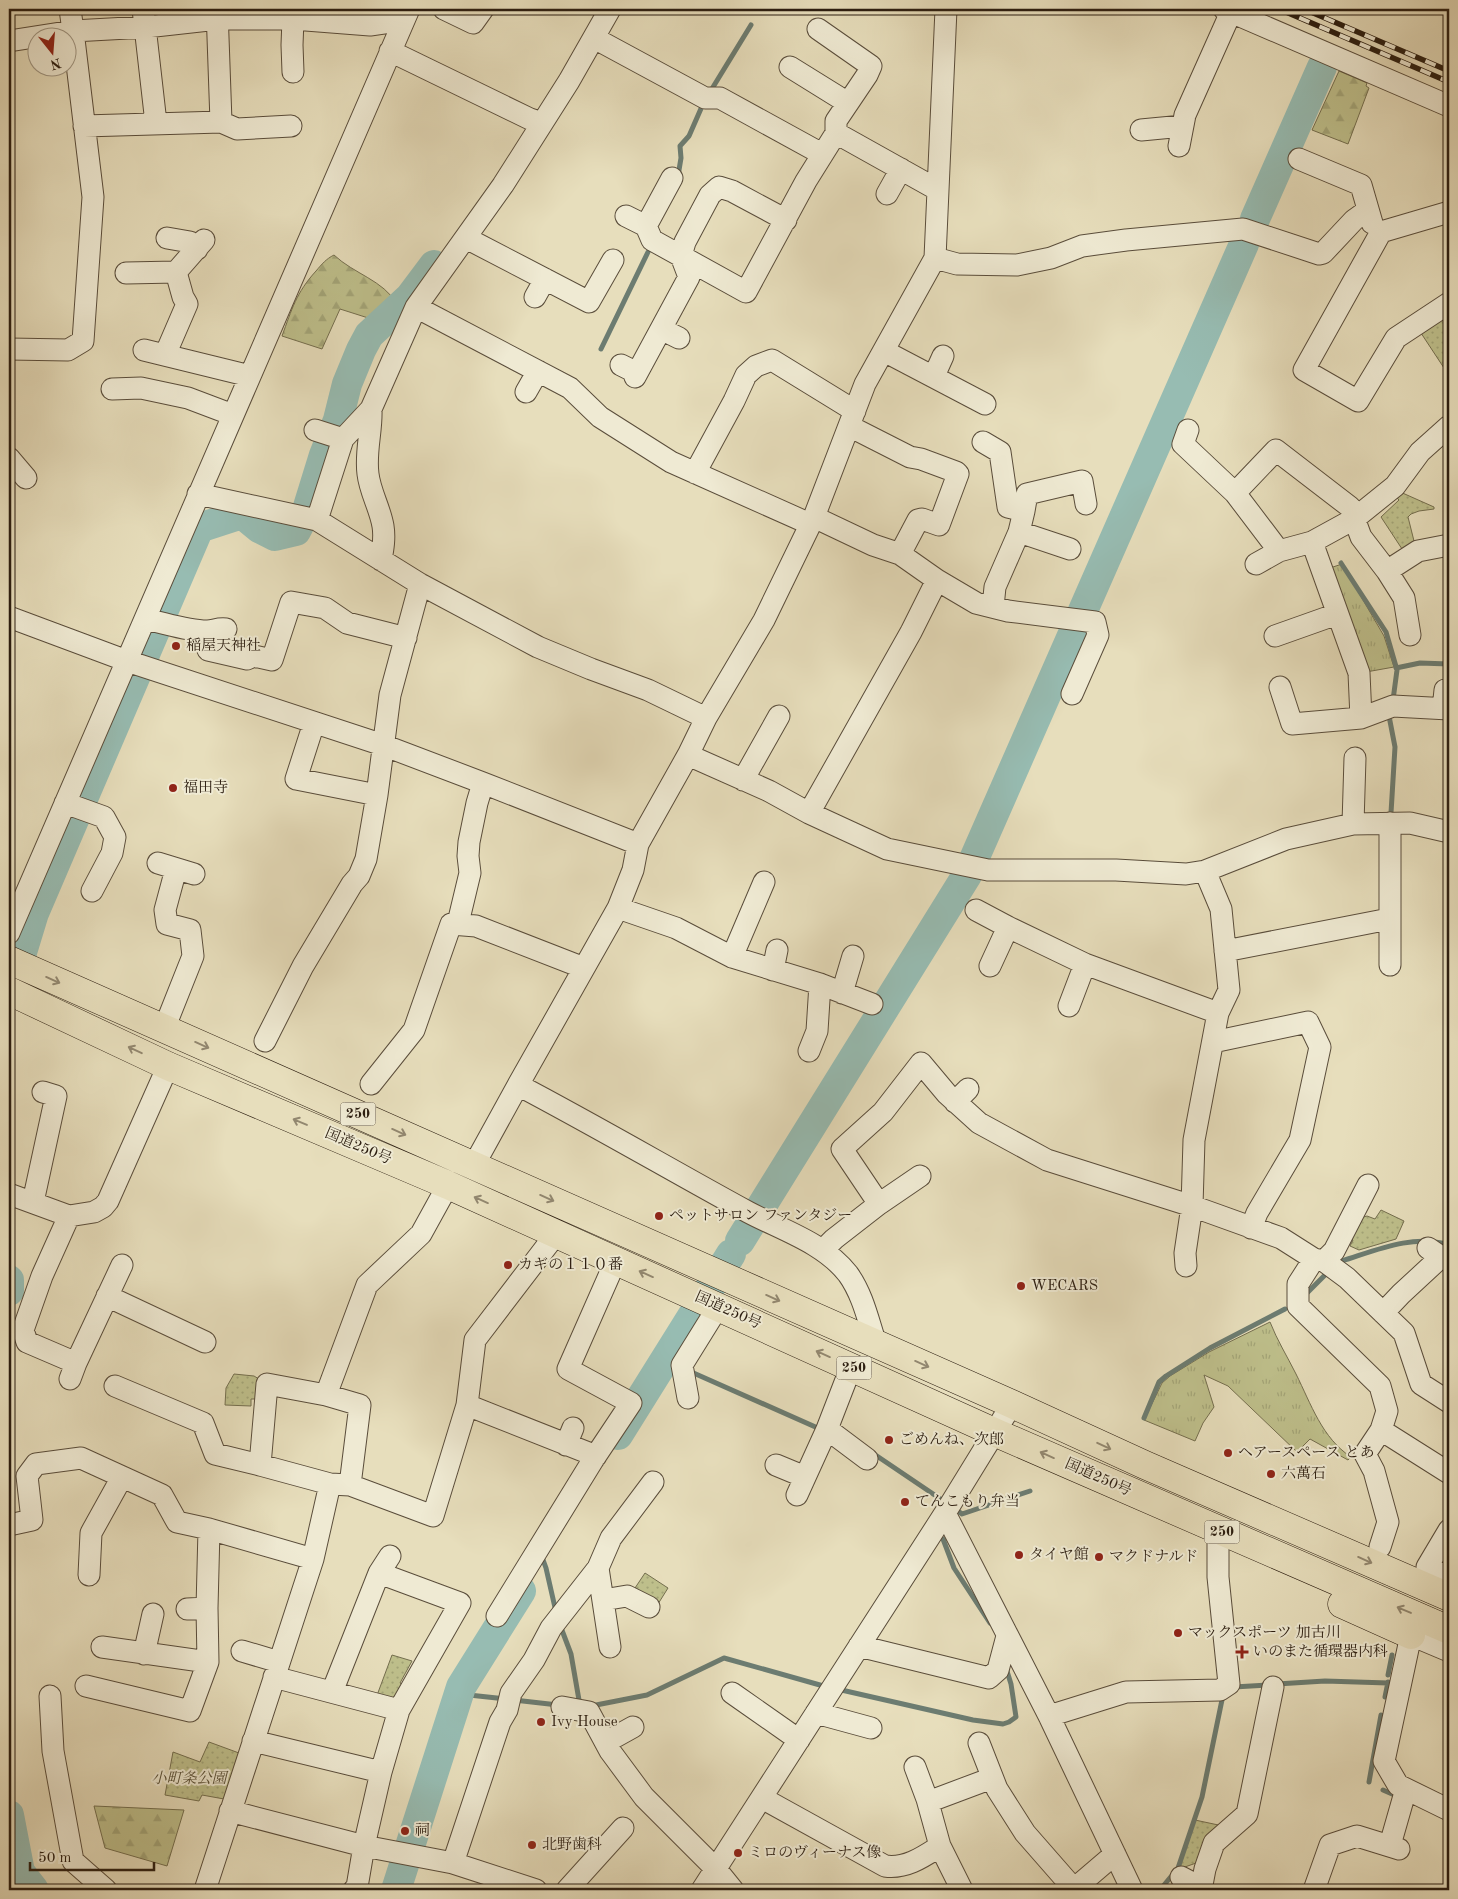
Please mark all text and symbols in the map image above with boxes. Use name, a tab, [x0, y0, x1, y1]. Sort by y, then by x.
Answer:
north arrow	[28, 28, 78, 78]
text: N	[48, 55, 63, 72]
place label: 稲屋天神社	[186, 637, 261, 654]
marker: 稲屋天神社	[170, 640, 182, 652]
place label: 福田寺	[183, 779, 228, 796]
marker: 福田寺	[167, 782, 179, 794]
one-way arrow	[45, 975, 60, 985]
one-way arrow	[194, 1041, 209, 1051]
one-way arrow	[128, 1045, 143, 1054]
road number: 250	[340, 1102, 376, 1126]
one-way arrow	[293, 1117, 308, 1127]
street label: 国道250号	[322, 1124, 394, 1168]
one-way arrow	[391, 1128, 406, 1138]
one-way arrow	[539, 1193, 554, 1203]
one-way arrow	[474, 1195, 489, 1205]
place label: ペットサロン ファンタジー	[669, 1208, 852, 1224]
marker: ペットサロン ファンタジー	[653, 1210, 665, 1222]
place label: カギの１１０番	[518, 1256, 623, 1273]
marker: カギの１１０番	[502, 1259, 514, 1271]
one-way arrow	[639, 1268, 654, 1278]
place label: WECARS	[1031, 1279, 1098, 1294]
marker: WECARS	[1015, 1280, 1027, 1292]
street label: 国道250号	[692, 1288, 764, 1332]
one-way arrow	[765, 1294, 780, 1304]
one-way arrow	[816, 1349, 831, 1359]
road number: 250	[836, 1356, 872, 1380]
one-way arrow	[914, 1360, 929, 1370]
place label: ごめんね、次郎	[899, 1431, 1004, 1448]
marker: ごめんね、次郎	[883, 1434, 895, 1446]
one-way arrow	[1096, 1442, 1111, 1451]
place label: ヘアースペース とあ	[1238, 1445, 1375, 1461]
marker: ヘアースペース とあ	[1222, 1447, 1234, 1459]
one-way arrow	[1040, 1450, 1055, 1460]
street label: 国道250号	[1062, 1455, 1134, 1499]
place label: 六萬石	[1281, 1465, 1326, 1482]
marker: 六萬石	[1265, 1468, 1277, 1480]
place label: てんこもり弁当	[915, 1493, 1020, 1510]
marker: てんこもり弁当	[899, 1496, 911, 1508]
road number: 250	[1204, 1520, 1240, 1544]
place label: タイヤ館	[1029, 1546, 1089, 1563]
marker: タイヤ館	[1013, 1549, 1025, 1561]
place label: マクドナルド	[1109, 1549, 1198, 1565]
marker: マクドナルド	[1093, 1551, 1105, 1563]
one-way arrow	[1357, 1556, 1372, 1566]
one-way arrow	[1397, 1605, 1412, 1614]
place label: マックスポーツ 加古川	[1188, 1624, 1341, 1641]
marker: マックスポーツ 加古川	[1172, 1627, 1184, 1639]
place label: いのまた循環器内科	[1253, 1643, 1388, 1660]
marker: いのまた循環器内科	[1235, 1645, 1249, 1659]
place label: Ivy House	[551, 1715, 618, 1730]
marker: Ivy House	[535, 1716, 547, 1728]
park label: 小町条公園	[151, 1770, 229, 1787]
place label: 祠	[415, 1822, 430, 1839]
marker: 祠	[399, 1825, 411, 1837]
place label: 北野歯科	[542, 1836, 602, 1853]
scale bar	[30, 1839, 154, 1871]
marker: 北野歯科	[526, 1839, 538, 1851]
place label: ミロのヴィーナス像	[748, 1844, 882, 1861]
marker: ミロのヴィーナス像	[732, 1847, 744, 1859]
text: 50 m	[38, 1851, 72, 1866]

